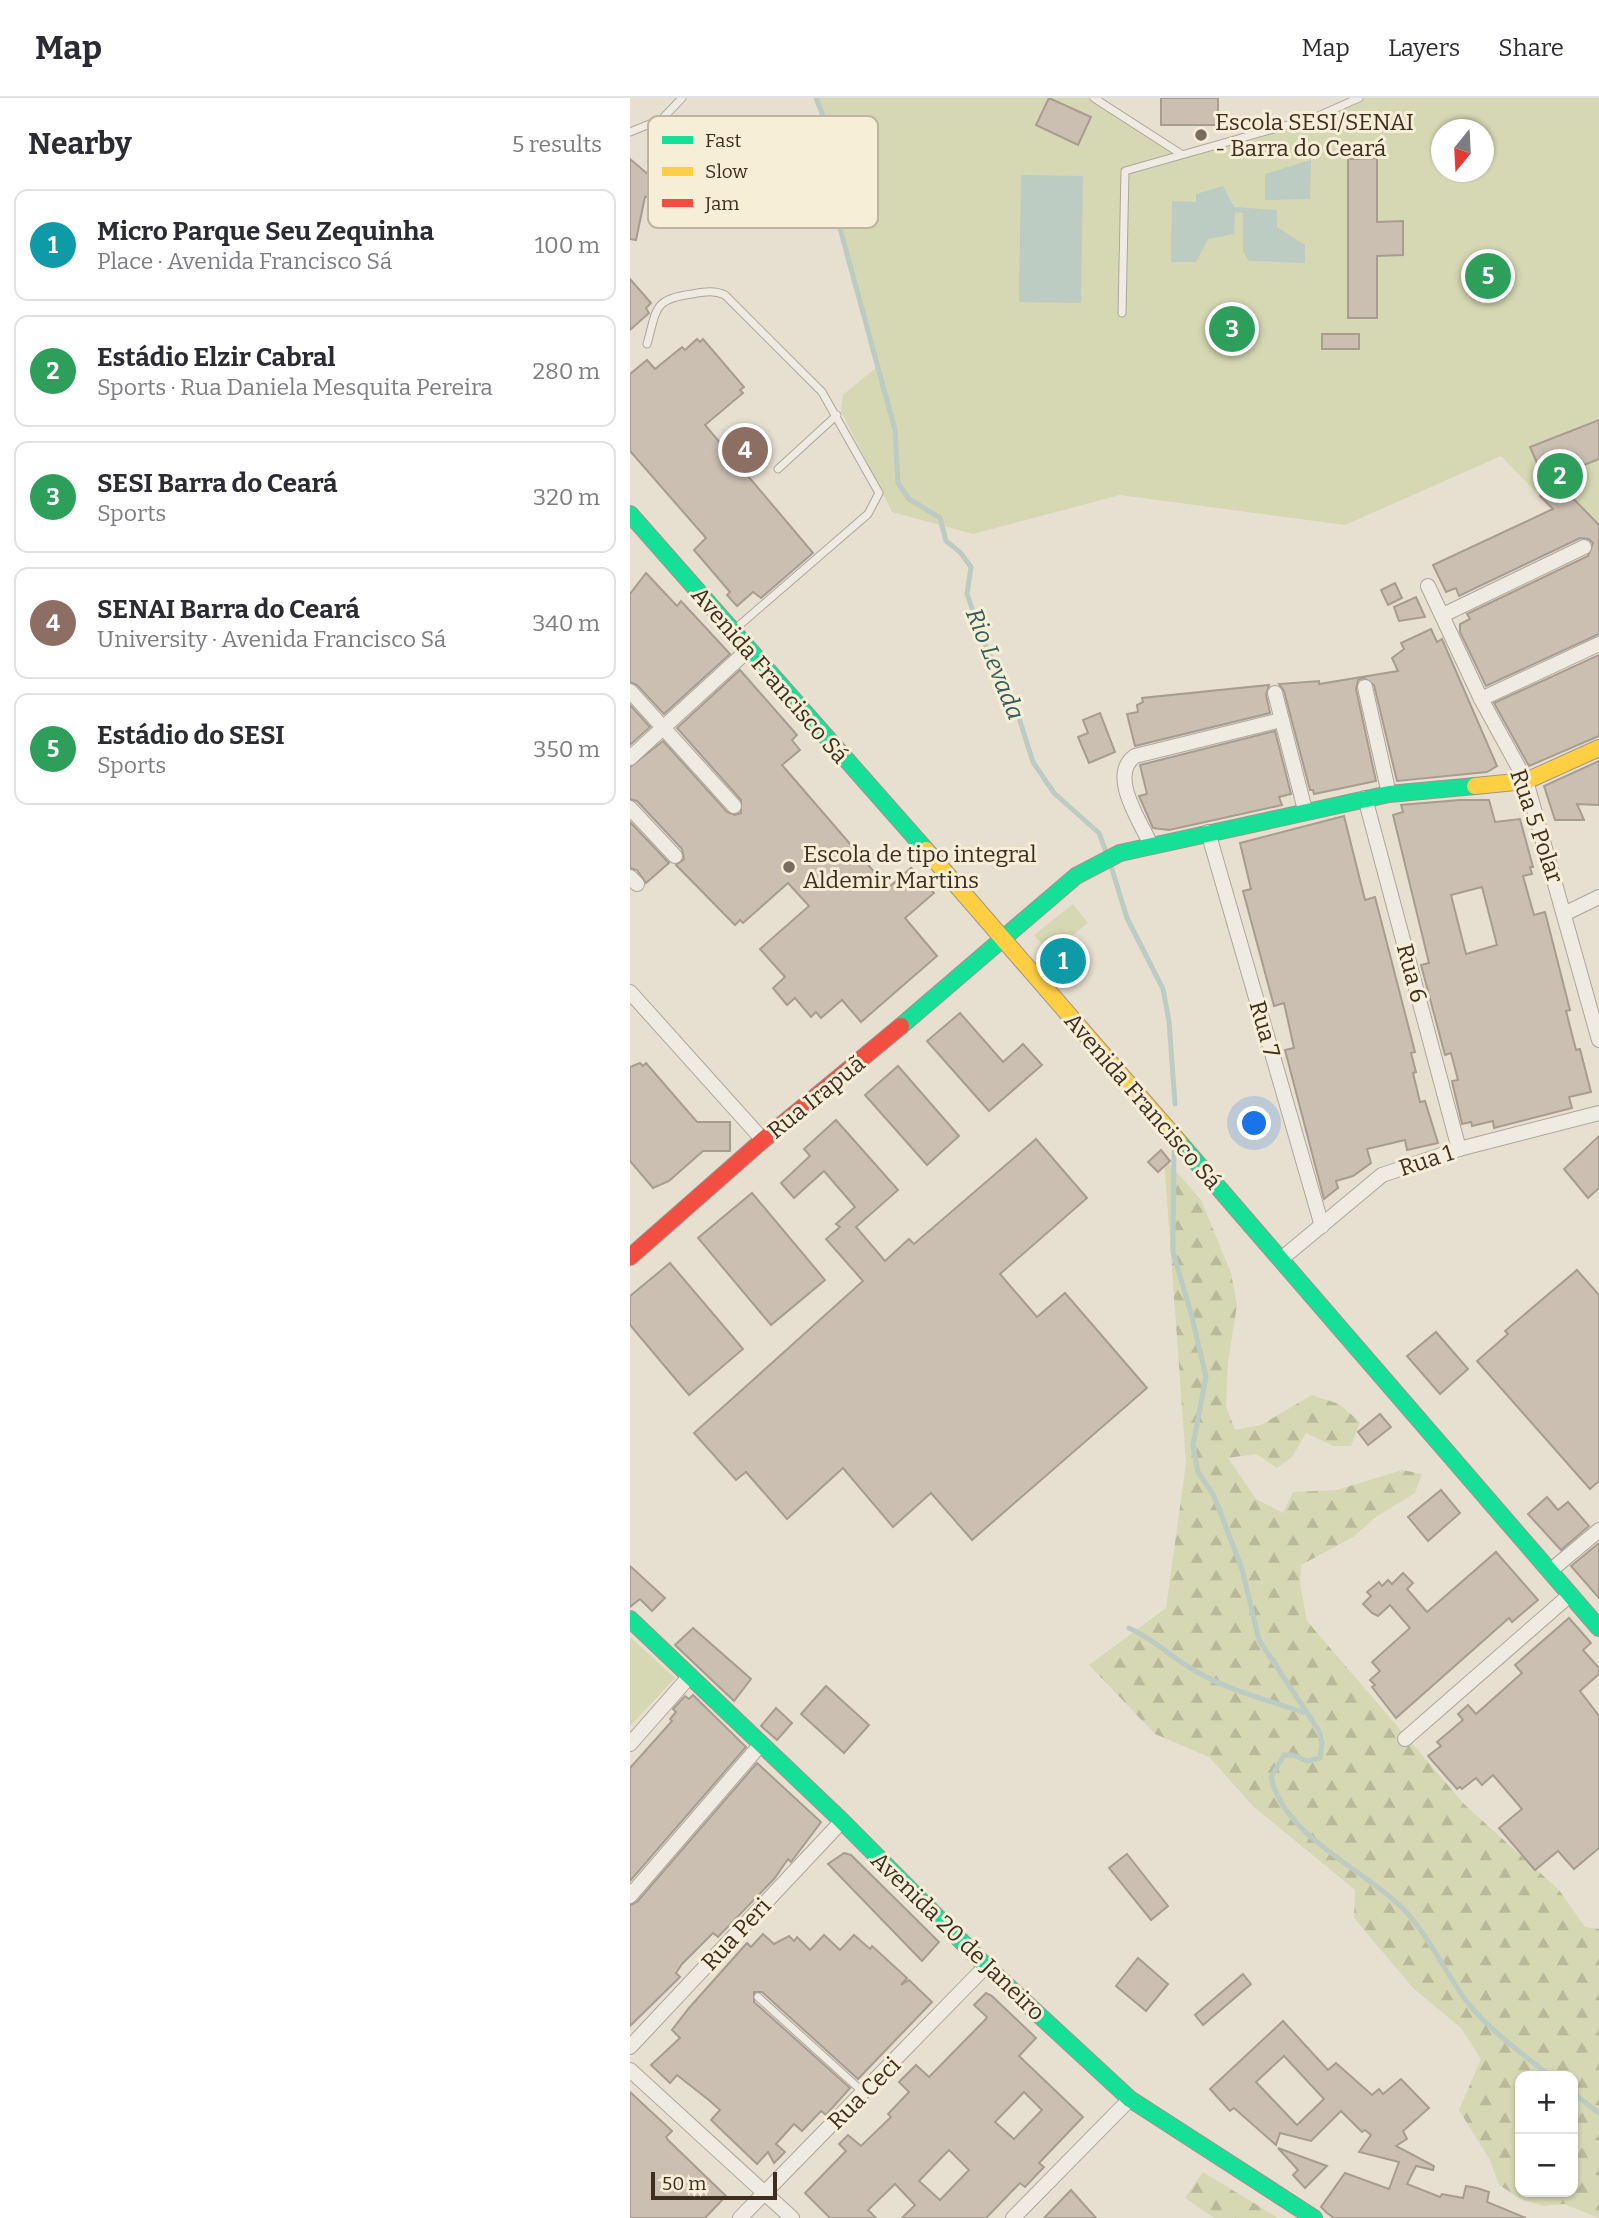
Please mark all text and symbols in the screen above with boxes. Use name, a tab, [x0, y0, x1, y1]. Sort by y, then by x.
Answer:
text: Map	[35, 28, 102, 68]
text: Map	[1302, 34, 1350, 62]
text: Layers	[1388, 34, 1460, 62]
text: Share	[1498, 34, 1564, 62]
place label: Escola SESI/SENAI - Barra do Ceará	[1215, 108, 1414, 162]
legend	[648, 116, 878, 228]
north arrow	[1431, 119, 1494, 182]
text: Nearby	[28, 126, 132, 162]
marker: Escola SESI/SENAI - Barra do Ceará	[1193, 127, 1209, 143]
text: Fast	[705, 129, 742, 152]
text: 5 results	[512, 130, 602, 158]
text: Slow	[705, 160, 748, 183]
text: Jam	[704, 192, 739, 215]
text: Micro Parque Seu Zequinha	[97, 216, 434, 247]
text: 1	[48, 231, 58, 259]
text: 100 m	[535, 231, 600, 259]
text: Place · Avenida Francisco Sá	[97, 247, 392, 275]
pin: 5	[1465, 250, 1511, 302]
pin: 3	[1209, 303, 1255, 355]
text: Estádio Elzir Cabral	[97, 342, 336, 373]
text: 2	[47, 357, 59, 385]
text: 280 m	[532, 357, 600, 385]
text: Sports · Rua Daniela Mesquita Pereira	[97, 373, 493, 401]
pin: 4	[722, 424, 768, 476]
pin: 2	[1537, 450, 1583, 502]
text: SESI Barra do Ceará	[97, 468, 338, 499]
text: 3	[46, 483, 60, 511]
text: 320 m	[533, 483, 600, 511]
text: Sports	[97, 499, 166, 527]
street label: Avenida Francisco Sá	[686, 581, 855, 769]
text: SENAI Barra do Ceará	[97, 594, 360, 625]
water label: Rio Levada	[960, 604, 1030, 724]
text: 4	[46, 609, 60, 637]
text: 340 m	[532, 609, 600, 637]
text: University · Avenida Francisco Sá	[97, 625, 446, 653]
text: Estádio do SESI	[97, 720, 285, 751]
text: 5	[47, 735, 59, 763]
text: 350 m	[533, 735, 600, 763]
text: Sports	[97, 751, 166, 779]
street label: Rua 5 Polar	[1504, 765, 1570, 887]
place label: Escola de tipo integral Aldemir Martins	[803, 840, 1037, 894]
marker: Escola de tipo integral Aldemir Martins	[781, 859, 797, 875]
pin: 1	[1040, 935, 1086, 987]
street label: Rua 6	[1391, 941, 1433, 1005]
street label: Rua 7	[1244, 997, 1287, 1061]
street label: Avenida Francisco Sá	[1059, 1007, 1228, 1195]
street label: Rua Irapuã	[762, 1049, 871, 1145]
your location	[1237, 1106, 1271, 1140]
street label: Rua 1	[1395, 1138, 1457, 1182]
street label: Avenida 20 de Janeiro	[865, 1846, 1051, 2026]
street label: Rua Peri	[695, 1892, 777, 1976]
street label: Rua Ceci	[822, 2051, 906, 2135]
map controls	[1515, 2071, 1578, 2197]
button: +	[1515, 2071, 1578, 2134]
button: −	[1515, 2134, 1578, 2197]
scale bar	[651, 2169, 777, 2201]
text: 50 m	[662, 2172, 706, 2195]

